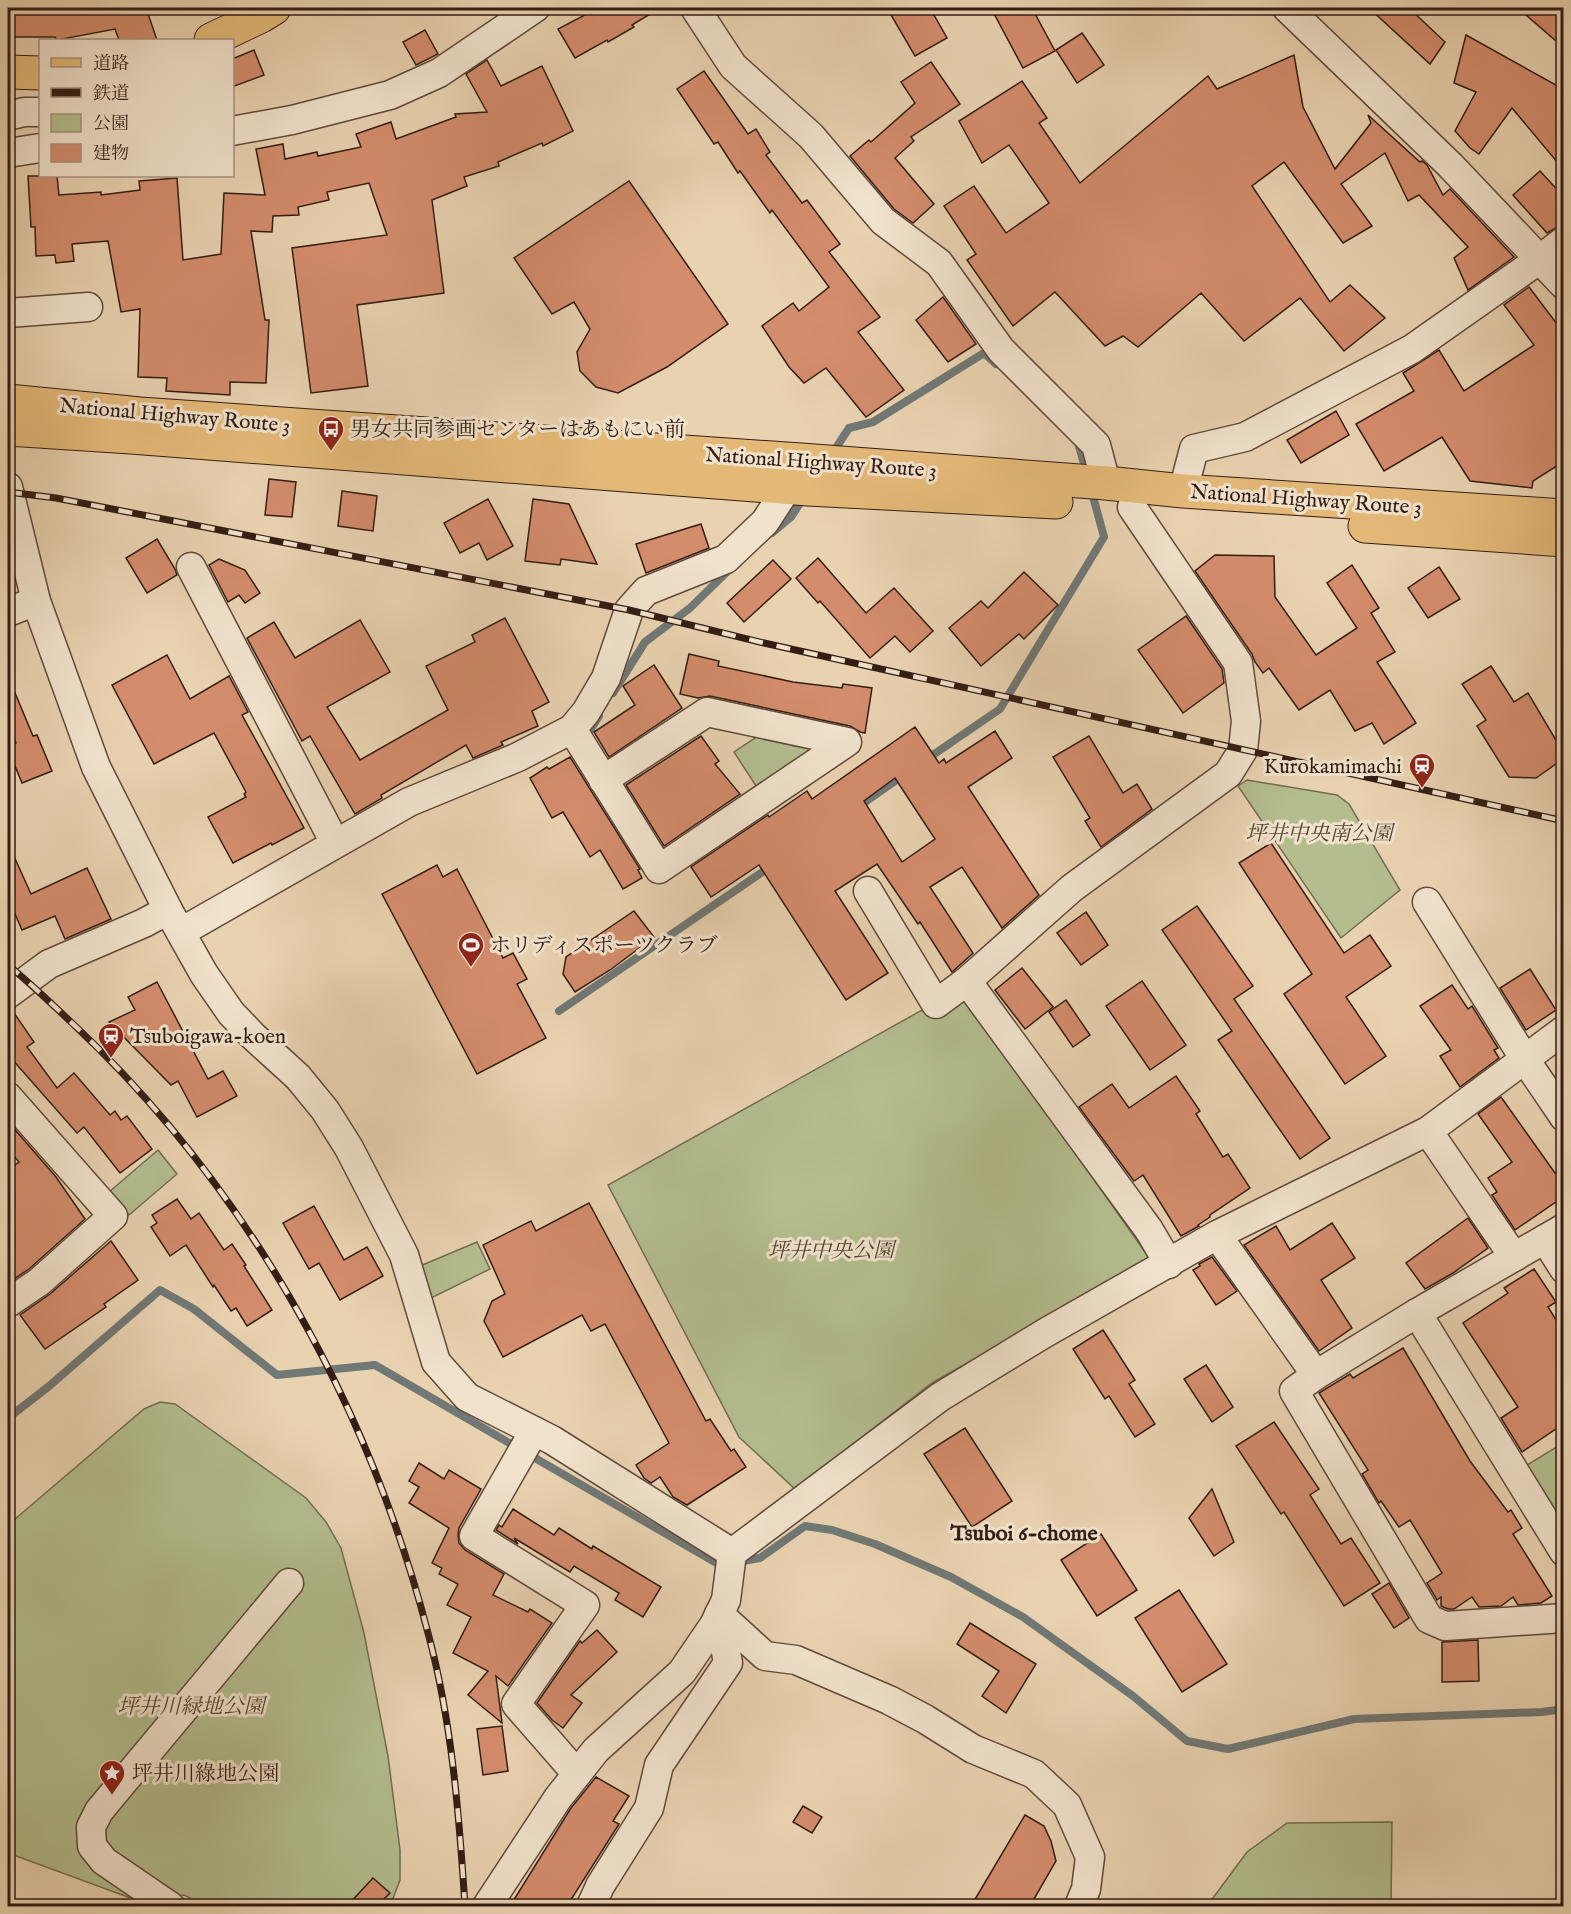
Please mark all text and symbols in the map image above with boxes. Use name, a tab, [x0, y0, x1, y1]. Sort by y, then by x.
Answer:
legend	[39, 39, 234, 177]
text: 道路	[93, 53, 129, 76]
text: 鉄道	[93, 83, 129, 106]
text: 公園	[93, 113, 129, 136]
text: 建物	[93, 143, 129, 166]
street label: National Highway Route 3	[58, 393, 292, 440]
bus stop icon: 男女共同参画センターはあもにい前	[316, 414, 346, 452]
place label: 男女共同参画センターはあもにい前	[350, 417, 685, 444]
street label: National Highway Route 3	[704, 442, 938, 485]
street label: National Highway Route 3	[1189, 479, 1423, 522]
station icon: Kurokamimachi	[1407, 751, 1437, 789]
place label: Kurokamimachi	[1264, 754, 1402, 781]
park label: 坪井中央南公園	[1246, 821, 1395, 848]
sports icon: ホリディスポーツクラブ	[456, 930, 486, 968]
place label: ホリディスポーツクラブ	[490, 933, 718, 960]
station icon: Tsuboigawa-koen	[96, 1021, 126, 1059]
place label: Tsuboigawa-koen	[130, 1024, 286, 1051]
park label: 坪井中央公園	[768, 1238, 897, 1265]
district label: Tsuboi 6-chome	[949, 1520, 1098, 1548]
park label: 坪井川緑地公園	[118, 1694, 267, 1721]
place icon: 坪井川綠地公園	[97, 1758, 127, 1796]
place label: 坪井川綠地公園	[132, 1761, 279, 1788]

